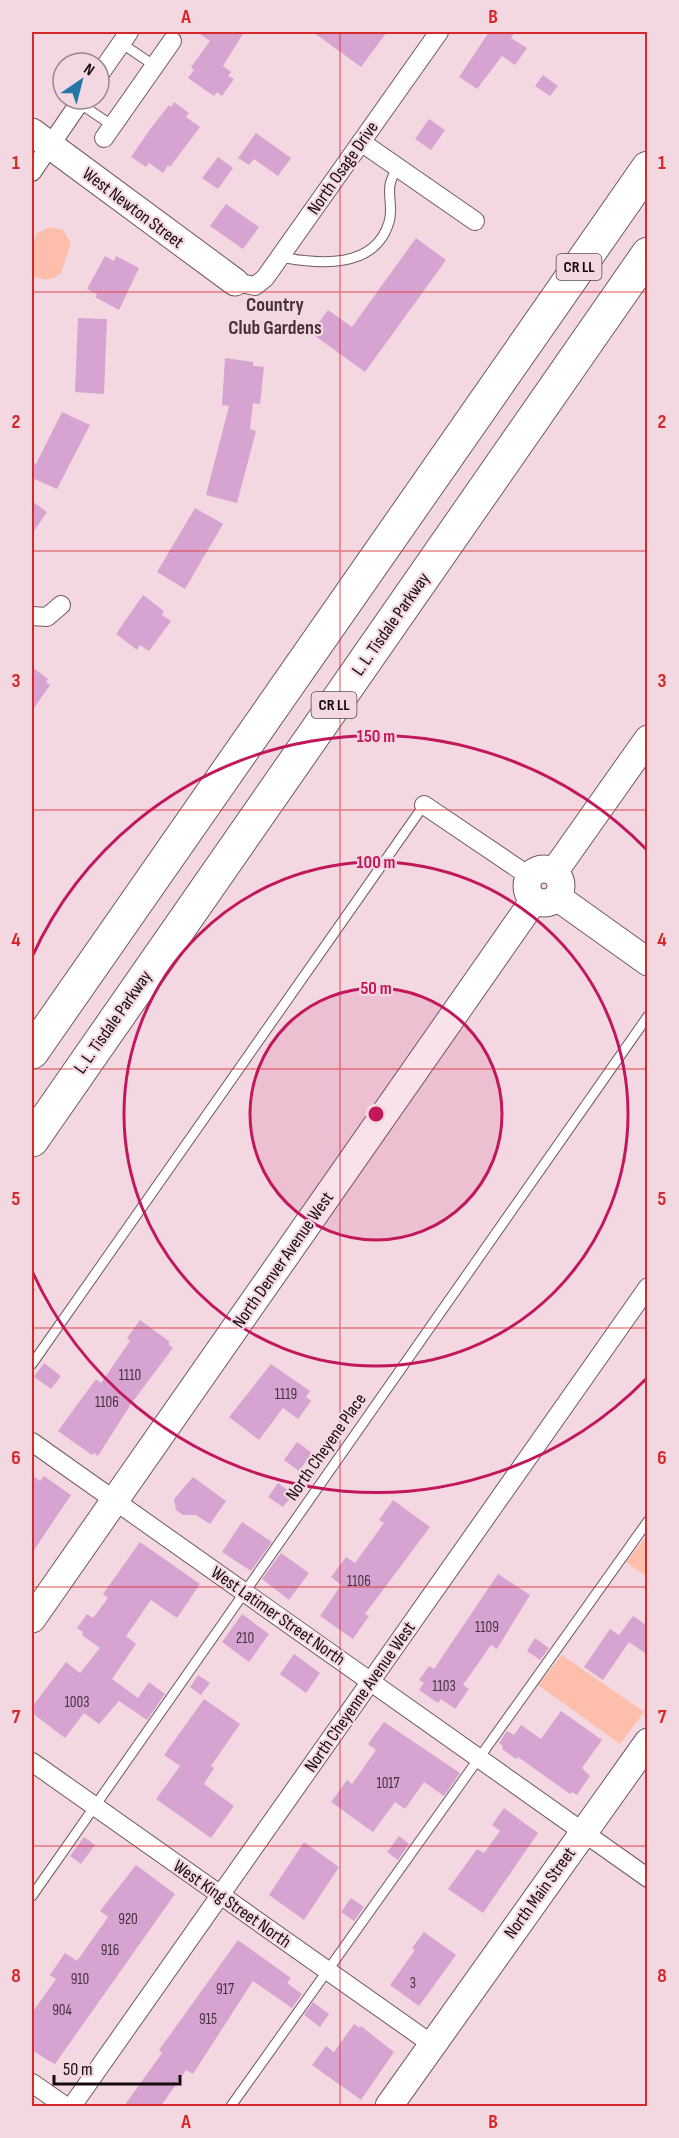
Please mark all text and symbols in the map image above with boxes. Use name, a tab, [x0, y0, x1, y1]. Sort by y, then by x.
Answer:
text: A	[180, 5, 191, 29]
text: B	[488, 5, 498, 29]
north arrow	[51, 51, 111, 111]
text: N	[80, 60, 98, 80]
street label: North Osage Drive	[303, 117, 383, 219]
text: 1	[12, 151, 20, 175]
text: 1	[658, 151, 666, 175]
street label: West Newton Street	[78, 163, 188, 253]
road number: CR LL	[556, 254, 602, 280]
district label: Country Club Gardens	[228, 293, 322, 340]
text: 2	[12, 410, 20, 434]
text: 2	[658, 410, 666, 434]
street label: L. L. Tisdale Parkway	[348, 568, 434, 680]
text: 3	[12, 669, 21, 693]
text: 3	[658, 669, 667, 693]
road number: CR LL	[312, 692, 356, 718]
text: 150 m	[357, 726, 395, 747]
text: 100 m	[357, 852, 396, 873]
text: 4	[11, 928, 21, 952]
text: 4	[657, 928, 667, 952]
street label: L. L. Tisdale Parkway	[70, 966, 156, 1078]
text: 50 m	[360, 978, 392, 999]
centre of rings	[366, 1104, 386, 1124]
text: 5	[12, 1187, 21, 1211]
street label: North Denver Avenue West	[228, 1187, 338, 1332]
text: 5	[658, 1187, 667, 1211]
house number: 1110	[119, 1366, 141, 1385]
house number: 1119	[275, 1385, 297, 1404]
street label: North Cheyene Place	[281, 1389, 371, 1505]
house number: 1106	[95, 1393, 119, 1412]
text: 6	[11, 1446, 21, 1470]
text: 6	[657, 1446, 667, 1470]
street label: West Latimer Street North	[207, 1562, 349, 1670]
house number: 1106	[347, 1572, 371, 1591]
street label: North Cheyenne Avenue West	[300, 1617, 420, 1776]
house number: 1109	[475, 1618, 499, 1637]
house number: 210	[236, 1629, 254, 1648]
house number: 1103	[432, 1677, 456, 1696]
house number: 1003	[65, 1693, 89, 1712]
text: 7	[12, 1705, 21, 1729]
text: 7	[658, 1705, 667, 1729]
house number: 1017	[376, 1774, 400, 1793]
street label: North Main Street	[500, 1843, 580, 1943]
street label: West King Street North	[169, 1856, 295, 1952]
house number: 920	[118, 1910, 138, 1929]
house number: 916	[101, 1941, 119, 1960]
text: 8	[11, 1964, 21, 1988]
text: 8	[657, 1964, 667, 1988]
house number: 910	[71, 1970, 89, 1989]
house number: 3	[410, 1974, 416, 1993]
house number: 917	[216, 1980, 234, 1999]
house number: 904	[52, 2001, 72, 2020]
house number: 915	[199, 2010, 217, 2029]
scale bar	[54, 2048, 180, 2086]
text: 50 m	[63, 2059, 93, 2080]
text: A	[180, 2110, 191, 2134]
text: B	[488, 2110, 498, 2134]

